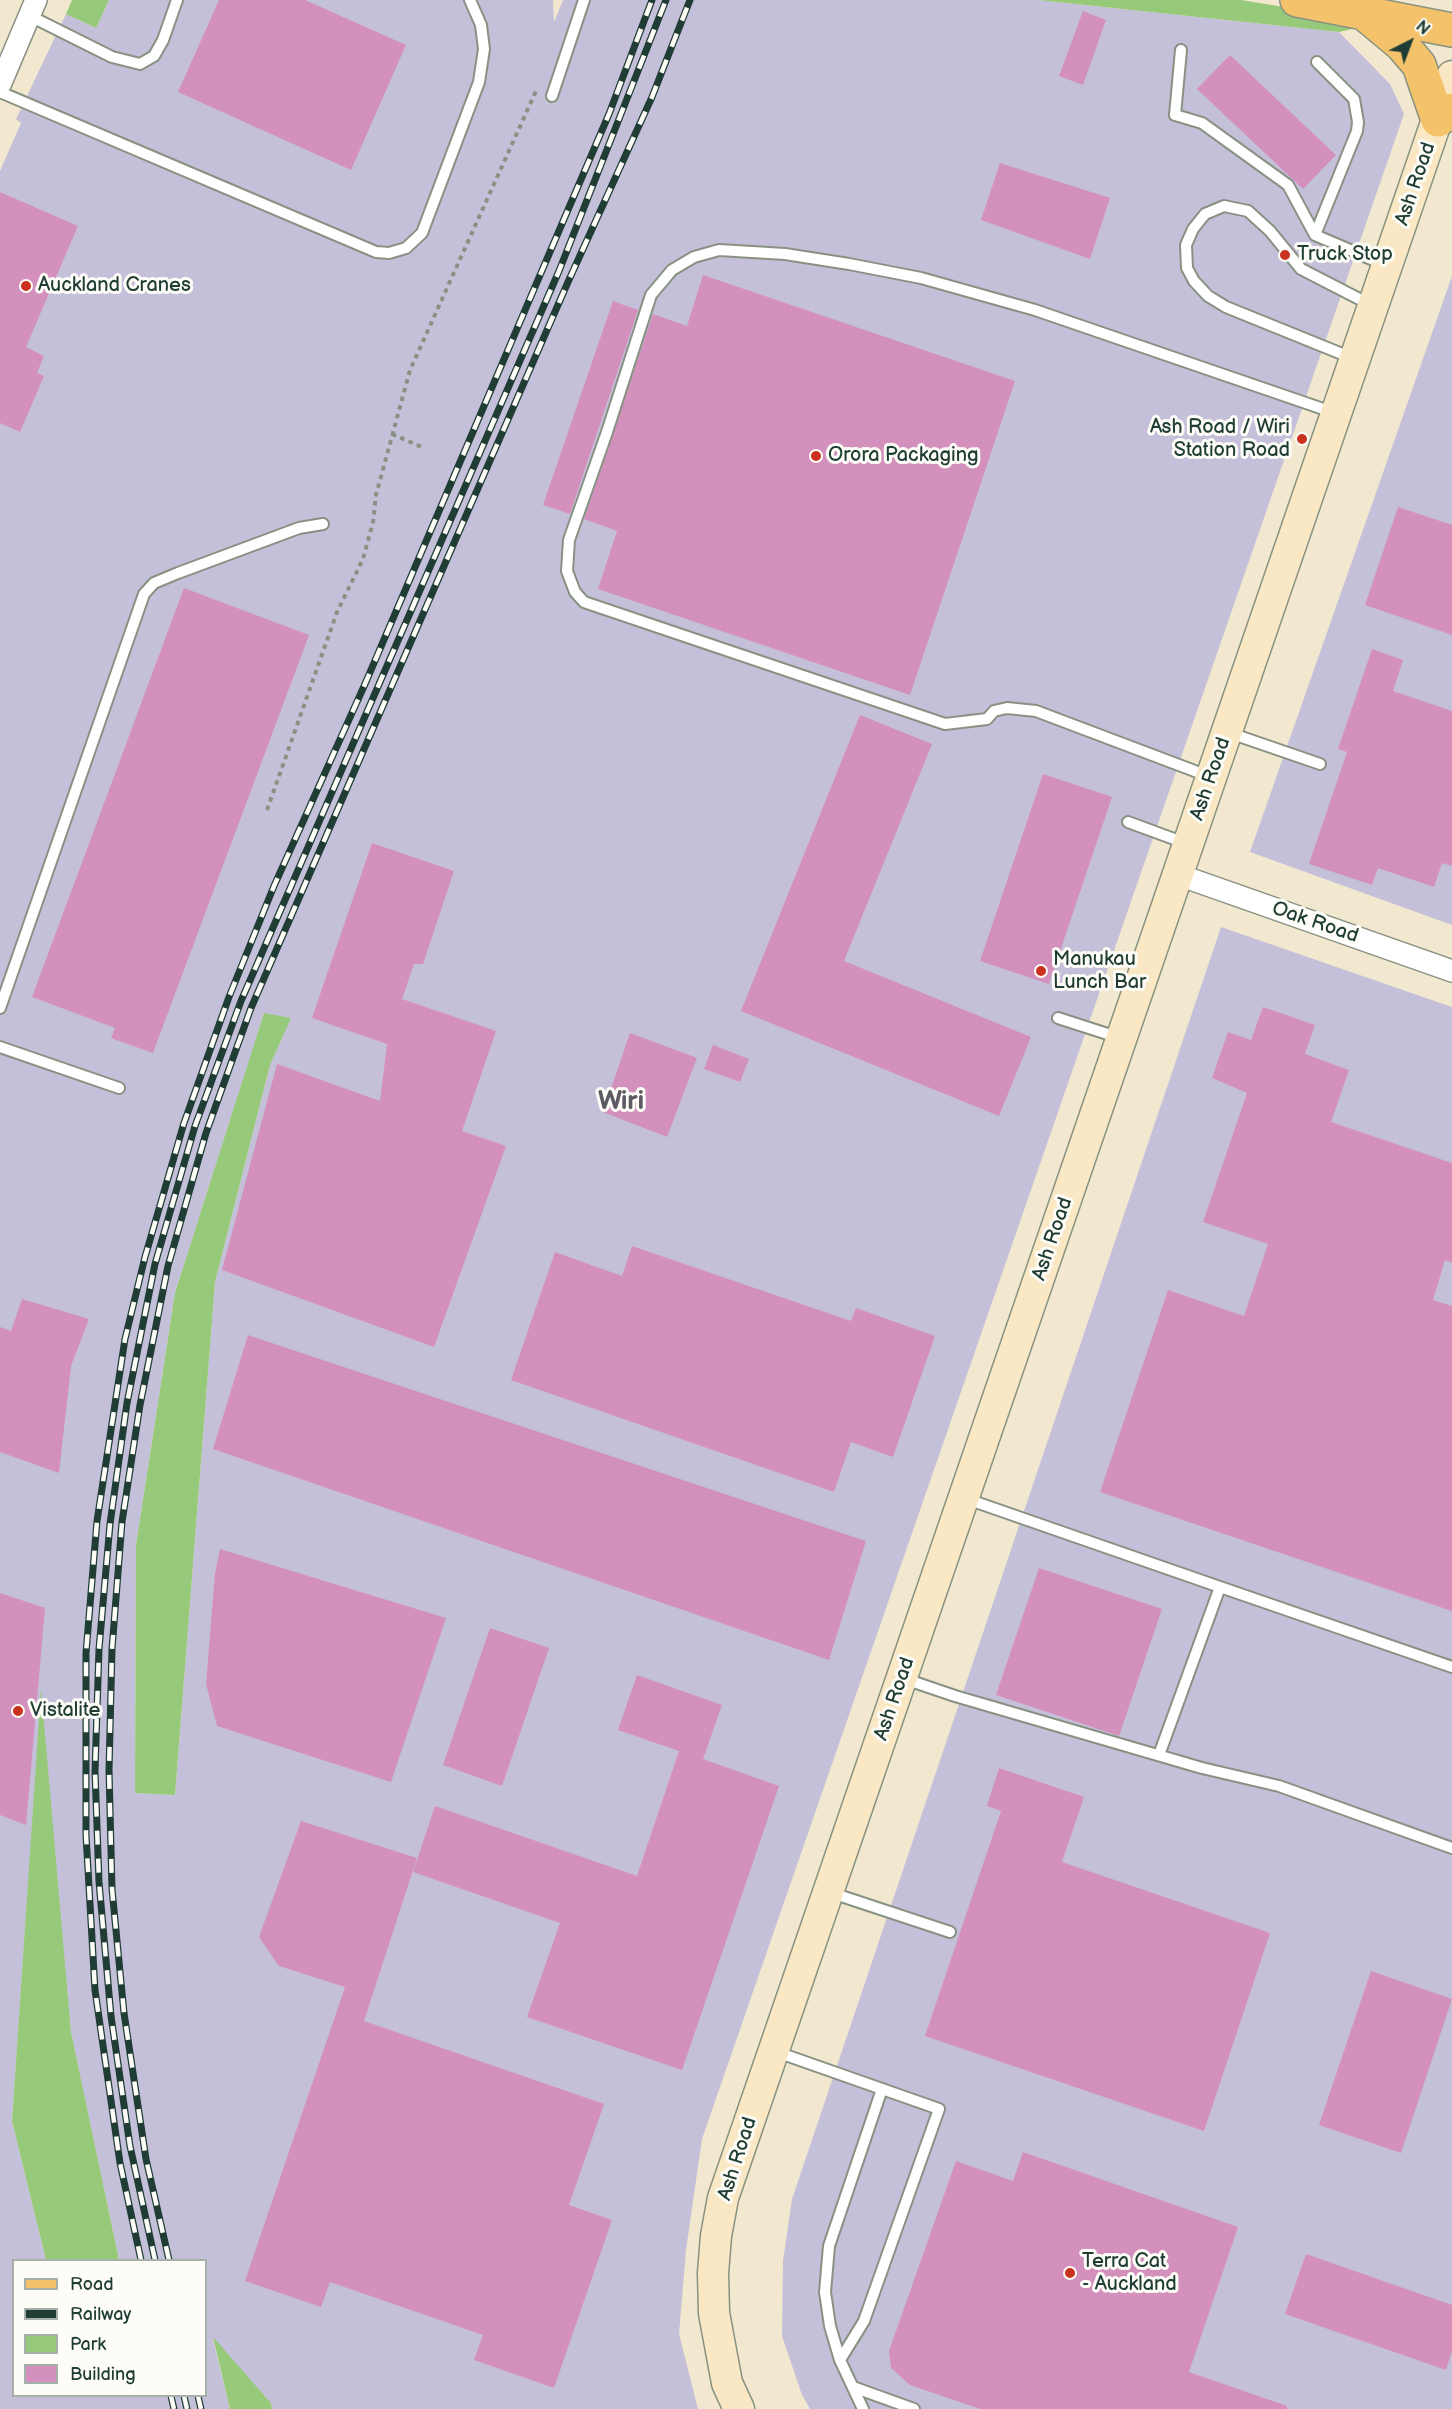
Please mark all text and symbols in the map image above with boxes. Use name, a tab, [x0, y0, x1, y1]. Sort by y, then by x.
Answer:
north arrow	[1380, 12, 1440, 72]
text: N	[1412, 17, 1433, 39]
street label: Ash Road	[1391, 139, 1441, 229]
place label: Truck Stop	[1297, 243, 1393, 267]
marker: Truck Stop	[1278, 248, 1292, 262]
place label: Auckland Cranes	[38, 274, 191, 298]
marker: Auckland Cranes	[19, 279, 33, 293]
place label: Ash Road / Wiri Station Road	[1150, 416, 1290, 463]
marker: Ash Road / Wiri Station Road	[1295, 432, 1309, 446]
place label: Orora Packaging	[828, 444, 979, 468]
marker: Orora Packaging	[809, 449, 823, 463]
street label: Ash Road	[1186, 734, 1236, 824]
street label: Oak Road	[1269, 897, 1361, 949]
place label: Manukau Lunch Bar	[1053, 948, 1146, 995]
marker: Manukau Lunch Bar	[1034, 964, 1048, 978]
district label: Wiri	[598, 1086, 644, 1118]
street label: Ash Road	[1028, 1194, 1078, 1284]
street label: Ash Road	[870, 1654, 920, 1744]
place label: Vistalite	[30, 1699, 100, 1723]
marker: Vistalite	[11, 1704, 25, 1718]
street label: Ash Road	[713, 2114, 763, 2204]
place label: Terra Cat - Auckland	[1082, 2250, 1177, 2297]
legend	[12, 2259, 207, 2397]
marker: Terra Cat - Auckland	[1063, 2266, 1077, 2280]
text: Road	[70, 2274, 114, 2295]
text: Railway	[70, 2304, 132, 2325]
text: Park	[70, 2334, 106, 2355]
text: Building	[70, 2364, 136, 2385]

